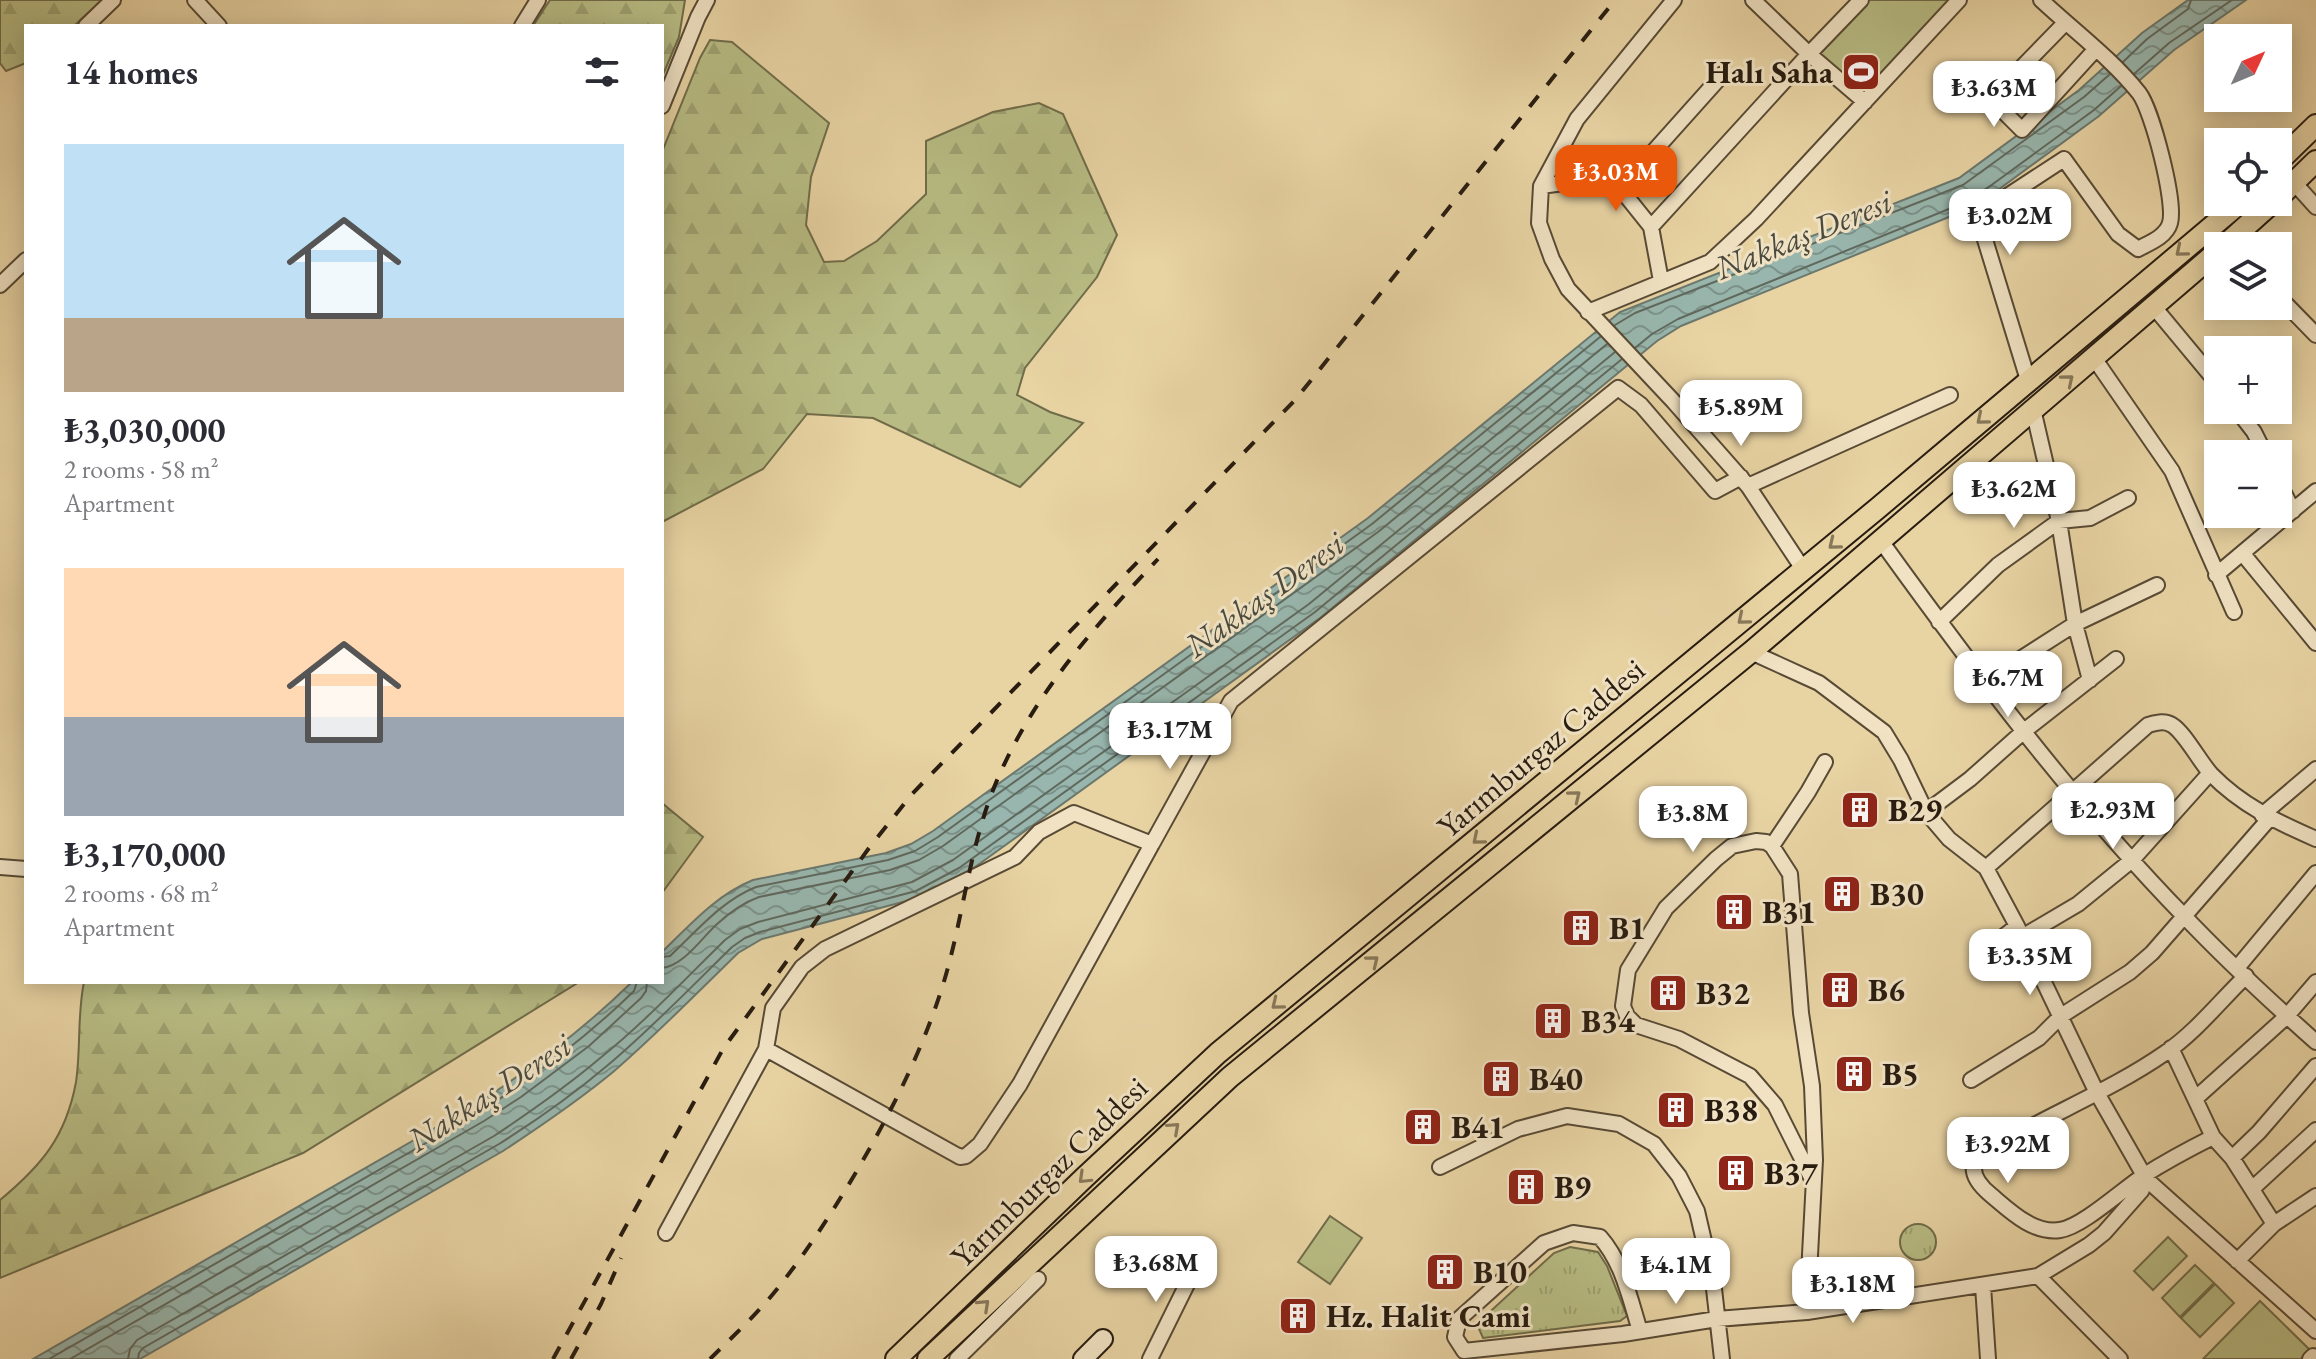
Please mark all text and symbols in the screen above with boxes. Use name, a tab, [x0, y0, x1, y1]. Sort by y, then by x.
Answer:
north arrow	[2204, 24, 2292, 112]
map controls	[2204, 24, 2292, 528]
text: 14 homes	[64, 50, 198, 94]
icon: filters	[580, 50, 624, 94]
place label: Halı Saha	[1705, 51, 1834, 93]
sports icon: Halı Saha	[1840, 51, 1882, 93]
pin: ₺3.63M	[1929, 61, 2059, 129]
text: ₺3.63M	[1951, 70, 2037, 104]
button: locate	[2204, 128, 2292, 216]
pin: ₺3.03M	[1551, 145, 1681, 213]
text: ₺3.03M	[1573, 154, 1659, 188]
water label: Nakkaş Deresi	[1707, 178, 1899, 290]
pin: ₺3.02M	[1945, 189, 2075, 257]
icon: home	[272, 196, 416, 340]
text: ₺3.02M	[1967, 198, 2053, 232]
button: layers	[2204, 232, 2292, 320]
one-way arrow	[2175, 241, 2190, 256]
button: +	[2204, 336, 2292, 424]
one-way arrow	[2058, 376, 2073, 390]
pin: ₺5.89M	[1676, 380, 1806, 448]
text: ₺5.89M	[1698, 389, 1784, 423]
text: ₺3,030,000	[64, 408, 225, 452]
one-way arrow	[1977, 409, 1992, 424]
button: −	[2204, 440, 2292, 528]
text: 2 rooms · 58 m²	[64, 452, 219, 486]
pin: ₺3.62M	[1949, 462, 2079, 530]
text: ₺3.62M	[1971, 471, 2057, 505]
text: Apartment	[64, 486, 174, 520]
water label: Nakkaş Deresi	[1175, 521, 1353, 667]
one-way arrow	[1828, 534, 1843, 549]
one-way arrow	[1737, 609, 1752, 624]
icon: home	[272, 620, 416, 764]
street label: Yarımburgaz Caddesi	[1428, 649, 1654, 847]
pin: ₺6.7M	[1952, 651, 2064, 719]
text: ₺6.7M	[1972, 660, 2044, 694]
pin: ₺3.17M	[1105, 703, 1235, 771]
text: ₺3.17M	[1127, 712, 1213, 746]
pin: ₺2.93M	[2048, 783, 2178, 851]
pin: ₺3.8M	[1637, 786, 1749, 854]
building icon: B29	[1839, 789, 1881, 831]
place label: B29	[1888, 789, 1942, 831]
one-way arrow	[1565, 791, 1580, 806]
text: ₺2.93M	[2070, 792, 2156, 826]
text: ₺3.8M	[1657, 795, 1729, 829]
one-way arrow	[1473, 829, 1487, 844]
text: ₺3,170,000	[64, 832, 225, 876]
building icon: B30	[1821, 873, 1863, 915]
place label: B30	[1870, 873, 1924, 915]
text: 2 rooms · 68 m²	[64, 876, 219, 910]
building icon: B31	[1713, 891, 1755, 933]
place label: B31	[1762, 891, 1816, 933]
building icon: B1	[1560, 907, 1602, 949]
place label: B1	[1609, 907, 1646, 949]
text: Apartment	[64, 910, 174, 944]
pin: ₺3.35M	[1965, 929, 2095, 997]
text: ₺3.35M	[1987, 938, 2073, 972]
one-way arrow	[1364, 956, 1379, 970]
building icon: B6	[1819, 969, 1861, 1011]
place label: B6	[1868, 969, 1905, 1011]
building icon: B32	[1647, 972, 1689, 1014]
place label: B32	[1696, 972, 1750, 1014]
one-way arrow	[1272, 994, 1287, 1009]
building icon: B34	[1532, 1000, 1574, 1042]
place label: B34	[1581, 1000, 1636, 1042]
water label: Nakkaş Deresi	[398, 1022, 580, 1162]
building icon: B5	[1833, 1053, 1875, 1095]
place label: B5	[1882, 1053, 1919, 1095]
building icon: B40	[1480, 1058, 1522, 1100]
place label: B40	[1529, 1058, 1583, 1100]
street label: Yarımburgaz Caddesi	[941, 1067, 1157, 1277]
building icon: B38	[1655, 1089, 1697, 1131]
place label: B38	[1704, 1089, 1758, 1131]
building icon: B41	[1402, 1106, 1444, 1148]
place label: B41	[1451, 1106, 1505, 1148]
pin: ₺3.92M	[1943, 1117, 2073, 1185]
one-way arrow	[1165, 1124, 1180, 1138]
text: ₺3.92M	[1965, 1126, 2051, 1160]
building icon: B37	[1715, 1152, 1757, 1194]
place label: B37	[1764, 1152, 1818, 1194]
building icon: B9	[1505, 1166, 1547, 1208]
place label: B9	[1554, 1166, 1591, 1208]
one-way arrow	[1079, 1169, 1093, 1183]
pin: ₺3.68M	[1091, 1236, 1221, 1304]
pin: ₺4.1M	[1620, 1238, 1732, 1306]
text: ₺3.68M	[1113, 1245, 1199, 1279]
text: ₺4.1M	[1640, 1247, 1712, 1281]
building icon: B10	[1424, 1251, 1466, 1293]
place label: B10	[1473, 1251, 1527, 1293]
pin: ₺3.18M	[1788, 1257, 1918, 1325]
text: ₺3.18M	[1810, 1266, 1896, 1300]
building icon: Hz. Halit Cami	[1277, 1295, 1319, 1337]
place label: Hz. Halit Cami	[1326, 1295, 1531, 1337]
one-way arrow	[975, 1300, 989, 1315]

